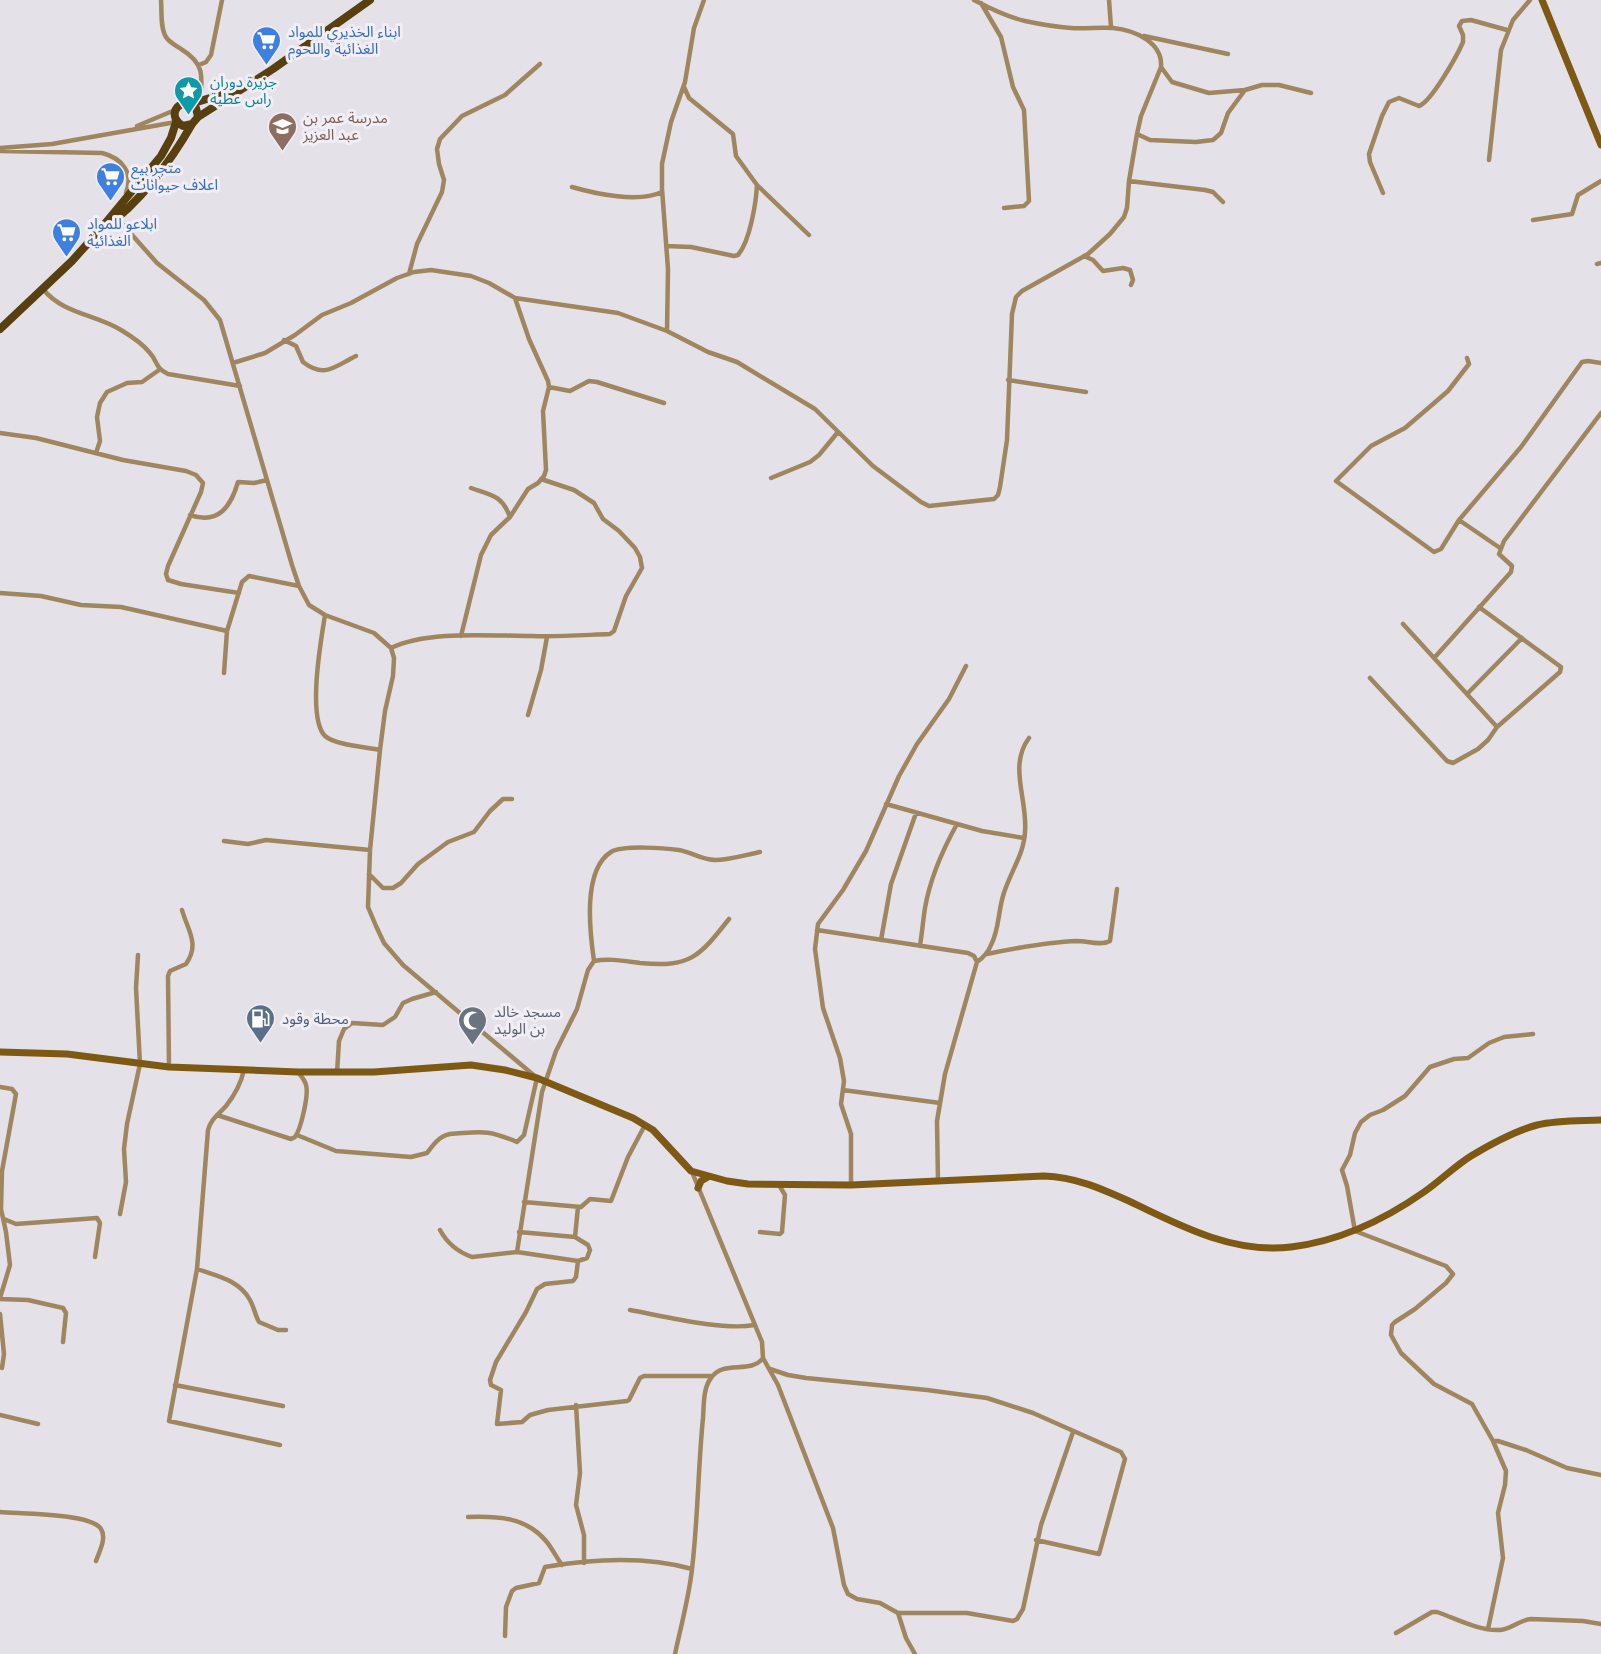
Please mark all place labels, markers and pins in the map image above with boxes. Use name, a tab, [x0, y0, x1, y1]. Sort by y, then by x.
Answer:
place label: ابناء الخذيري للمواد الغذائية واللحوم	[288, 21, 401, 60]
supermarket icon: ابناء الخذيري للمواد الغذائية واللحوم	[251, 24, 283, 66]
place label: جزيرة دوران راس عطية	[210, 71, 277, 108]
place icon: جزيرة دوران راس عطية	[173, 74, 205, 116]
place label: مدرسة عمر بن عبد العزيز	[302, 107, 388, 144]
school or university icon: مدرسة عمر بن عبد العزيز	[266, 110, 298, 152]
place label: متجر بيع اعلاف حيوانات	[131, 157, 218, 194]
supermarket icon: متجر بيع اعلاف حيوانات	[94, 160, 126, 202]
place label: ابلاعو للمواد الغذائية	[87, 213, 157, 250]
supermarket icon: ابلاعو للمواد الغذائية	[50, 216, 82, 258]
place label: مسجد خالد بن الوليد	[494, 1001, 561, 1038]
fuel station icon: محطة وقود	[245, 1002, 277, 1044]
mosque icon: مسجد خالد بن الوليد	[457, 1004, 489, 1046]
place label: محطة وقود	[282, 1008, 349, 1028]

